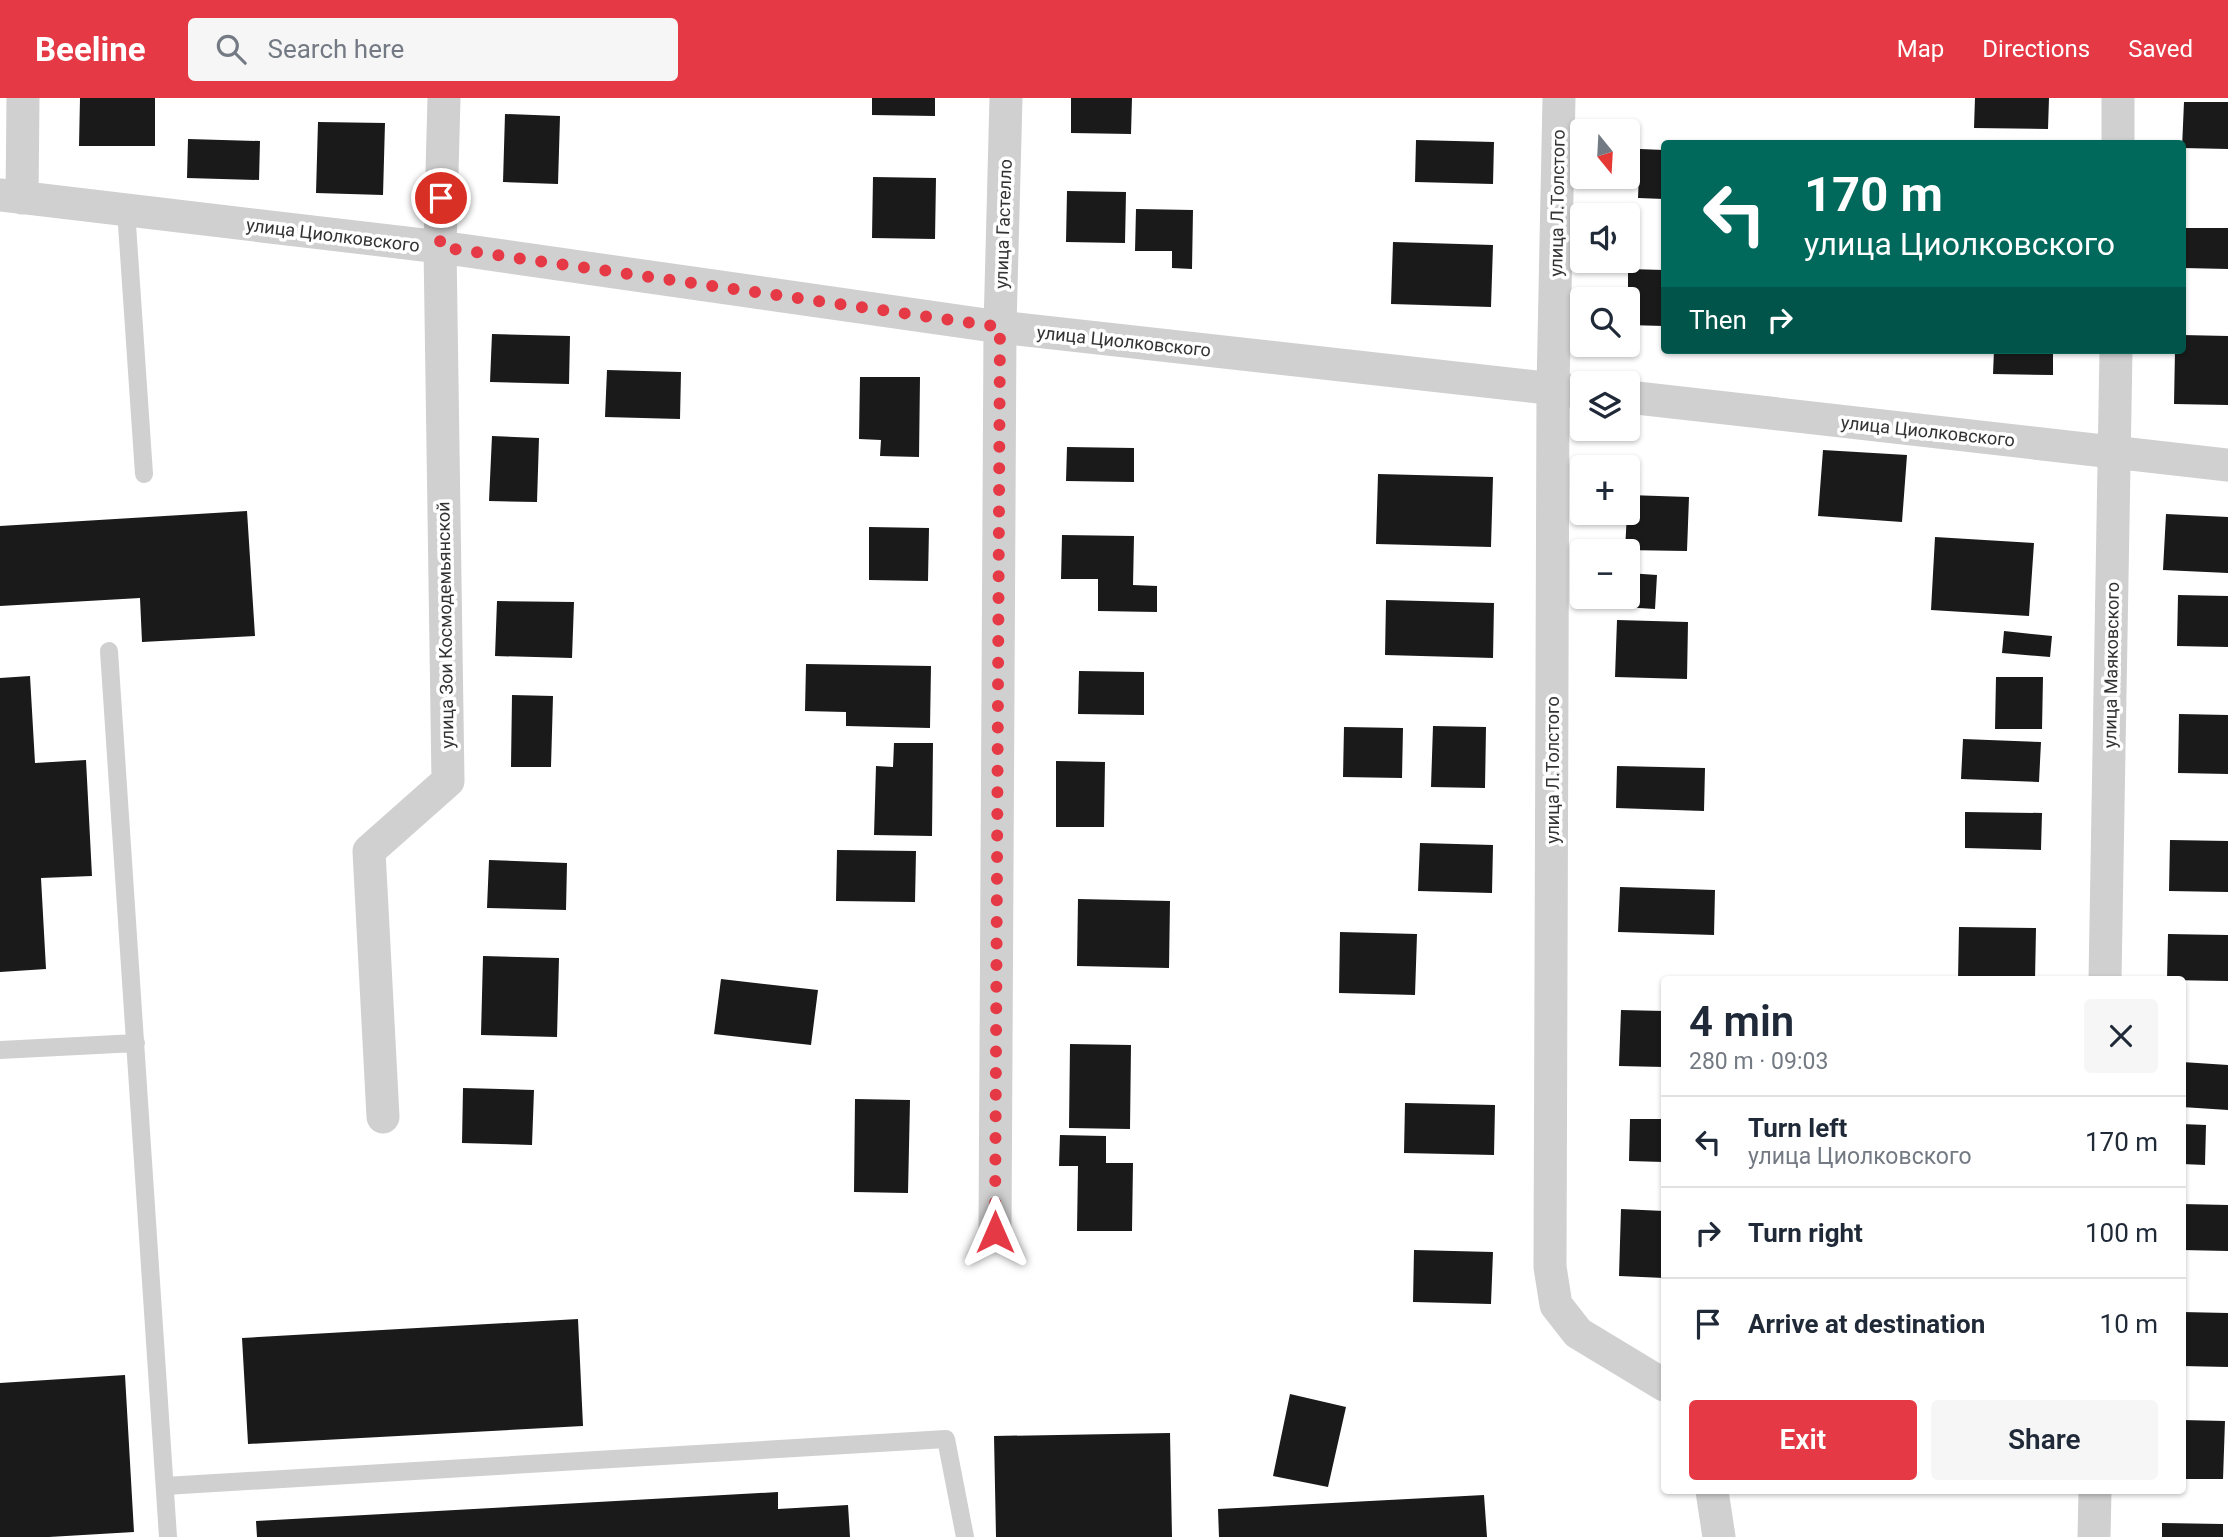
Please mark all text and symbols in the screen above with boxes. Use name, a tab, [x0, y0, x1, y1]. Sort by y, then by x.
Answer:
search box	[188, 18, 678, 81]
text: Beeline	[35, 30, 146, 69]
icon: search	[212, 30, 250, 68]
text: Search here	[268, 34, 404, 64]
text: Map	[1897, 35, 1944, 63]
text: Directions	[1982, 35, 2090, 63]
text: Saved	[2128, 35, 2193, 63]
north arrow	[1570, 119, 1640, 189]
map controls	[1570, 119, 1640, 609]
street label: улица Л.Толстого	[1545, 129, 1569, 277]
street label: улица Гастелло	[990, 159, 1016, 289]
text: 170 m	[1804, 166, 1943, 223]
pin	[411, 168, 471, 228]
icon: left	[1689, 168, 1780, 259]
icon: arrive	[422, 179, 460, 217]
button: sound	[1570, 203, 1640, 273]
street label: улица Циолковского	[245, 214, 421, 256]
text: улица Циолковского	[1804, 225, 2115, 263]
button: search	[1570, 287, 1640, 357]
icon: right	[1761, 301, 1799, 339]
text: Then	[1689, 305, 1747, 335]
street label: улица Циолковского	[1036, 321, 1212, 361]
button: layers	[1570, 371, 1640, 441]
street label: улица Циолковского	[1840, 411, 2016, 451]
button: +	[1570, 455, 1640, 525]
street label: улица Зои Космодемьянской	[432, 501, 458, 749]
button: −	[1570, 539, 1640, 609]
street label: улица Маяковского	[2099, 582, 2123, 748]
street label: улица Л.Толстого	[1542, 696, 1563, 844]
text: 4 min	[1689, 997, 1794, 1046]
button: close	[2084, 999, 2158, 1073]
text: 280 m · 09:03	[1689, 1048, 1828, 1075]
text: Turn left	[1748, 1113, 1847, 1143]
icon: left	[1689, 1123, 1727, 1161]
text: 170 m	[2085, 1127, 2158, 1157]
text: улица Циолковского	[1748, 1143, 1972, 1170]
position arrow	[958, 1195, 1032, 1269]
icon: right	[1689, 1214, 1727, 1252]
text: Turn right	[1748, 1218, 1863, 1248]
text: 100 m	[2085, 1218, 2158, 1248]
icon: arrive	[1689, 1305, 1727, 1343]
text: Arrive at destination	[1748, 1309, 1985, 1339]
text: 10 m	[2100, 1309, 2158, 1339]
button: Exit	[1689, 1400, 1917, 1480]
button: Share	[1931, 1400, 2158, 1480]

